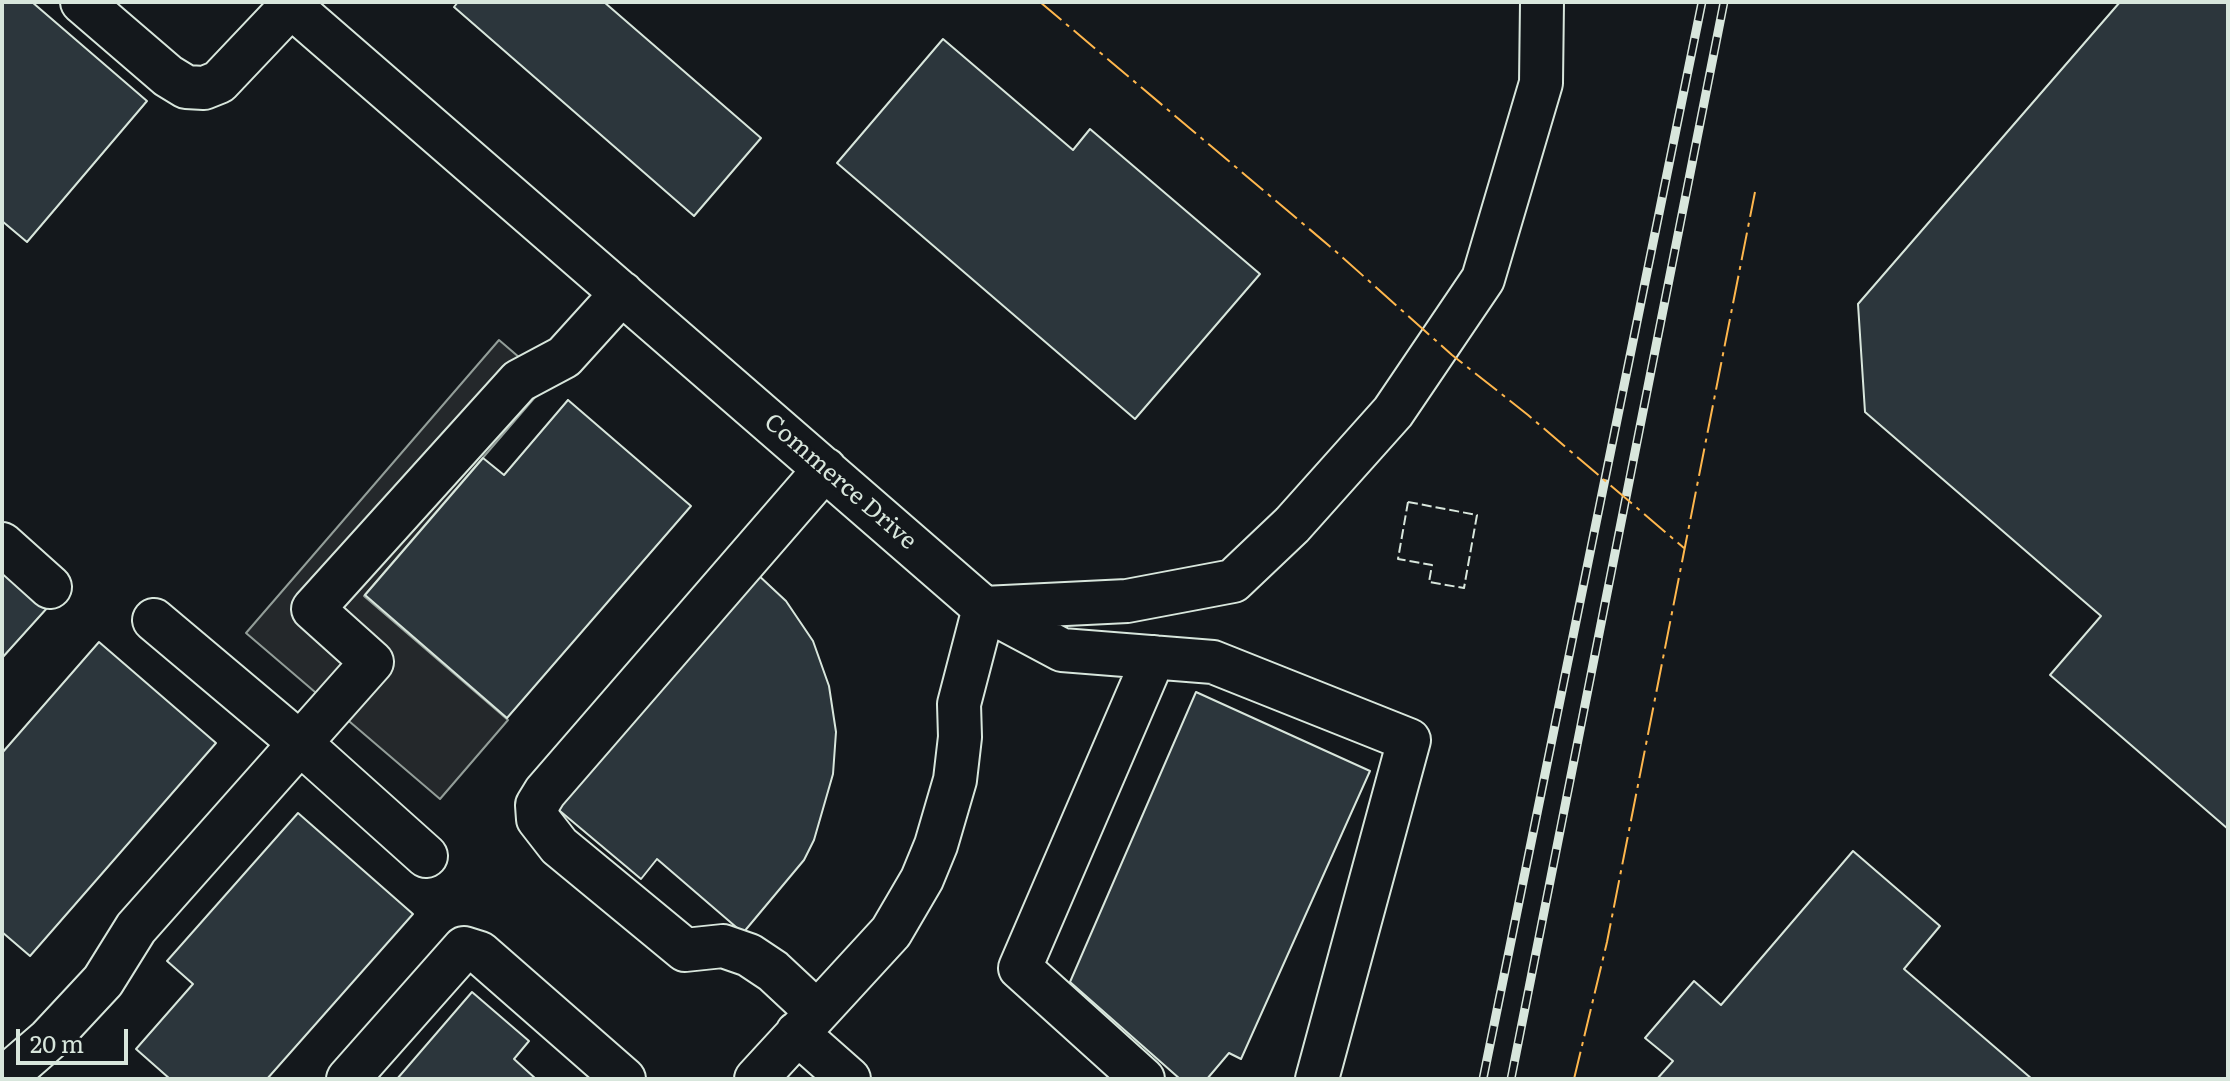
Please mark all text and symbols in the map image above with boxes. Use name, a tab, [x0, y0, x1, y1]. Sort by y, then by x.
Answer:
street label: Commerce Drive	[758, 408, 922, 556]
scale bar	[20, 1013, 132, 1063]
text: 20 m	[30, 1025, 84, 1060]

